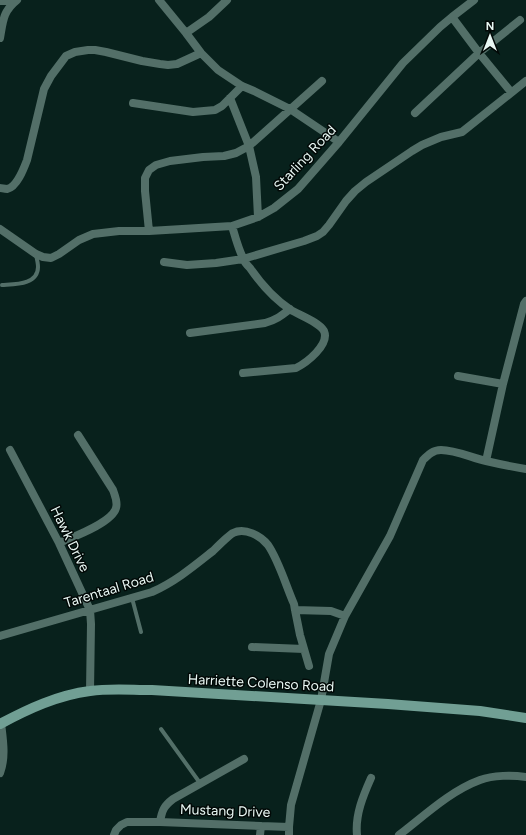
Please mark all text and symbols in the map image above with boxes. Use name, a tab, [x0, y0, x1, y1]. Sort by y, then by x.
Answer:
north arrow	[470, 16, 510, 56]
text: N	[486, 20, 494, 33]
street label: Starling Road	[270, 122, 340, 194]
street label: Hawk Drive	[47, 503, 93, 575]
street label: Tarentaal Road	[62, 568, 156, 612]
street label: Harriette Colenso Road	[187, 671, 335, 695]
street label: Mustang Drive	[180, 801, 271, 821]

